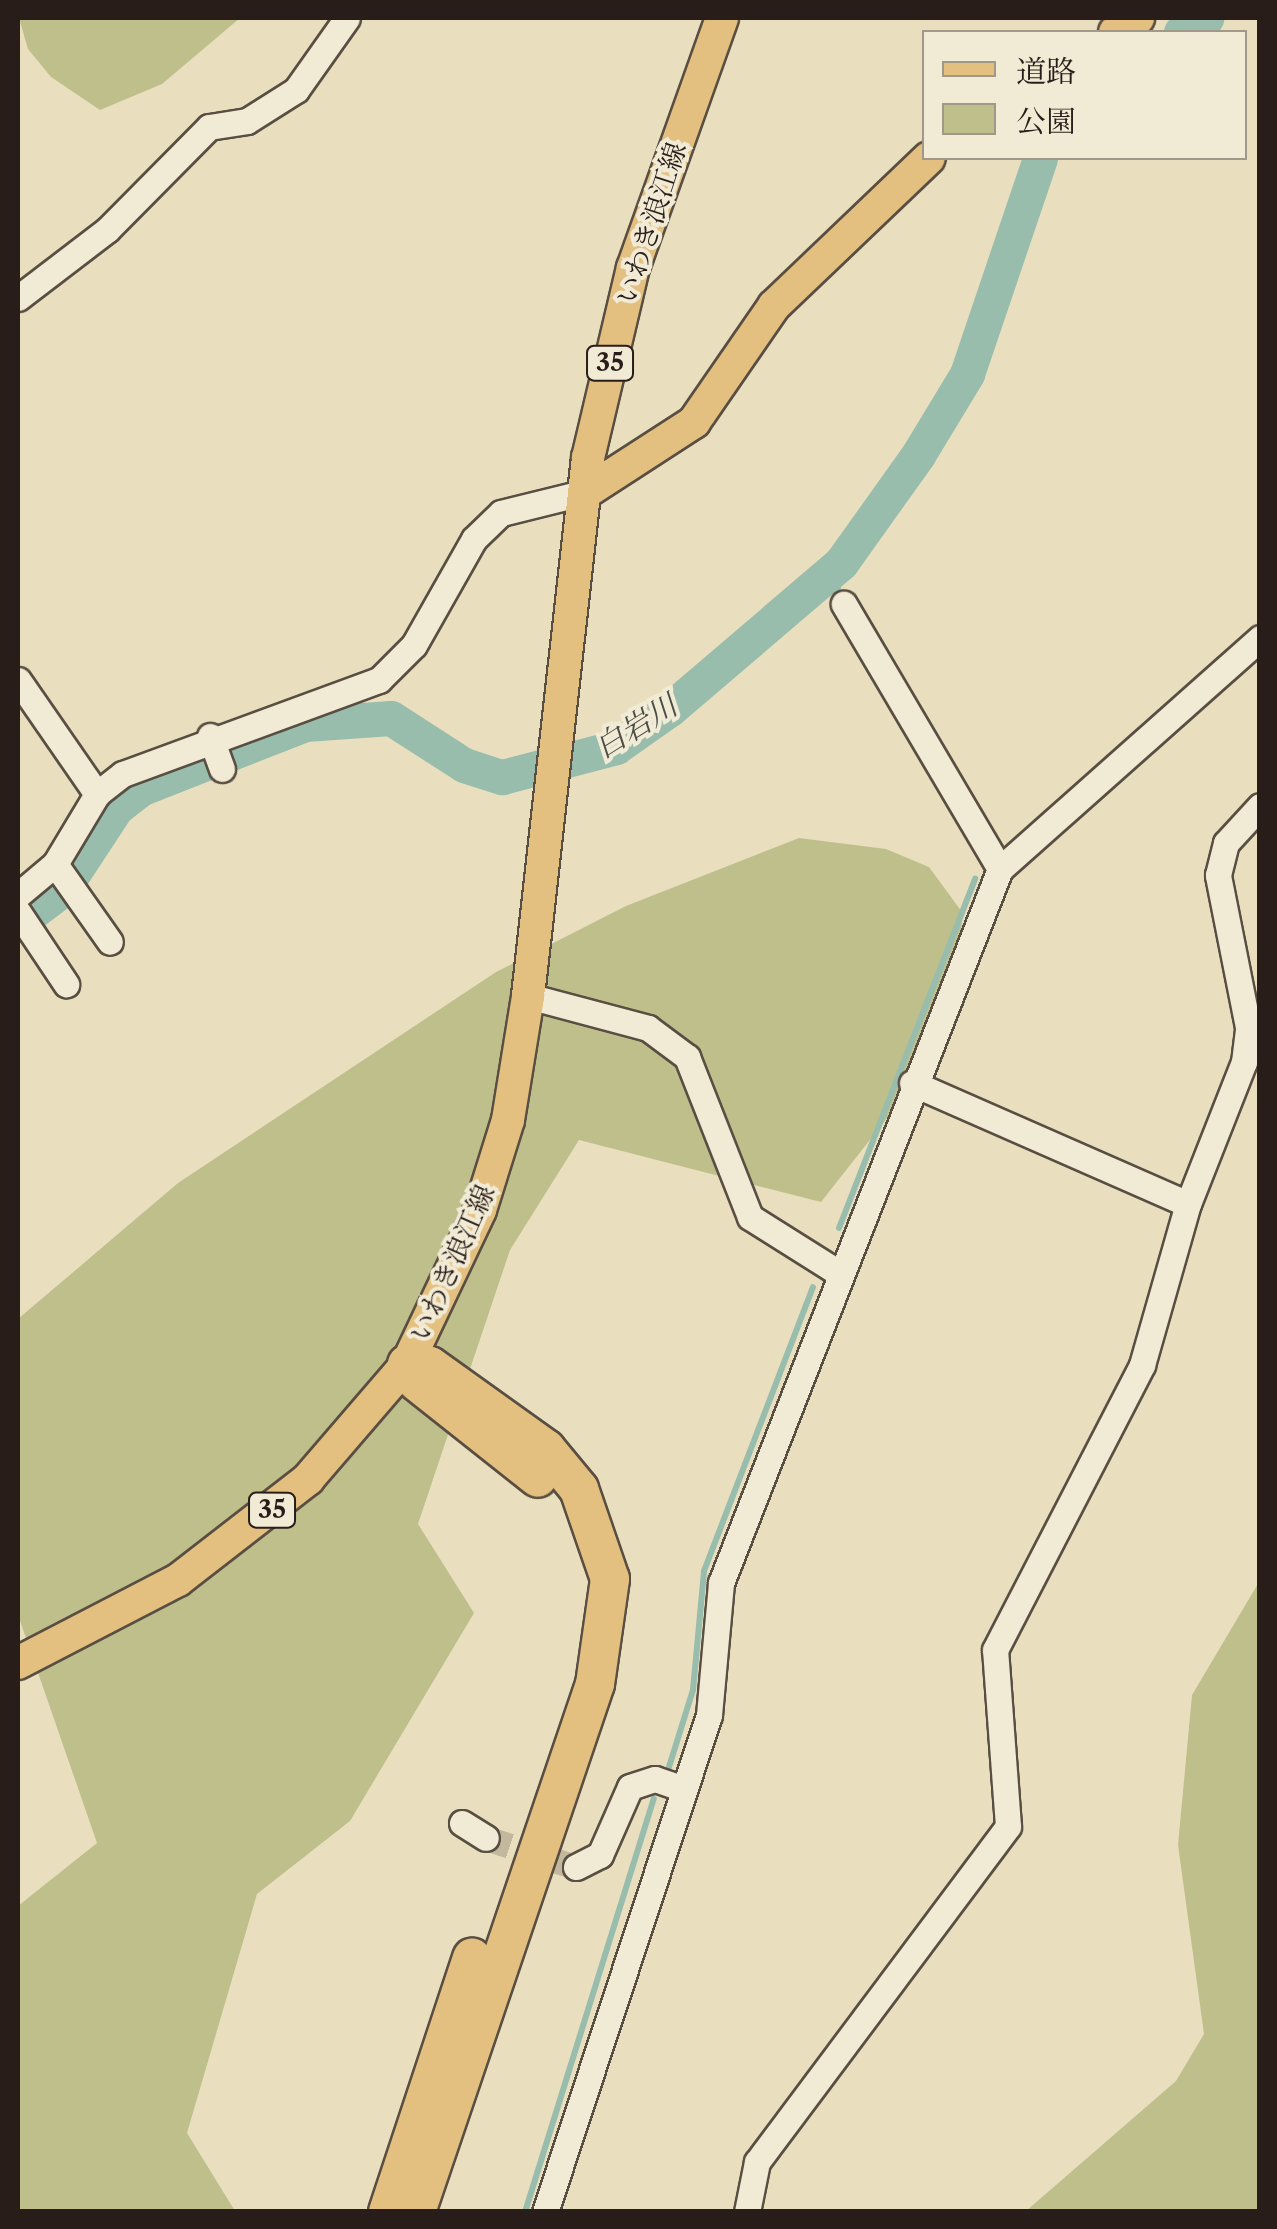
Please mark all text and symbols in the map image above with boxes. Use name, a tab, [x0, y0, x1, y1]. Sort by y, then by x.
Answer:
legend	[922, 30, 1247, 160]
text: 道路	[1016, 53, 1076, 90]
text: 公園	[1016, 103, 1076, 140]
street label: いわき浪江線	[609, 138, 693, 308]
road number: 35	[585, 343, 635, 383]
water label: 白岩川	[588, 688, 684, 766]
street label: いわき浪江線	[402, 1179, 502, 1347]
road number: 35	[247, 1490, 297, 1530]

